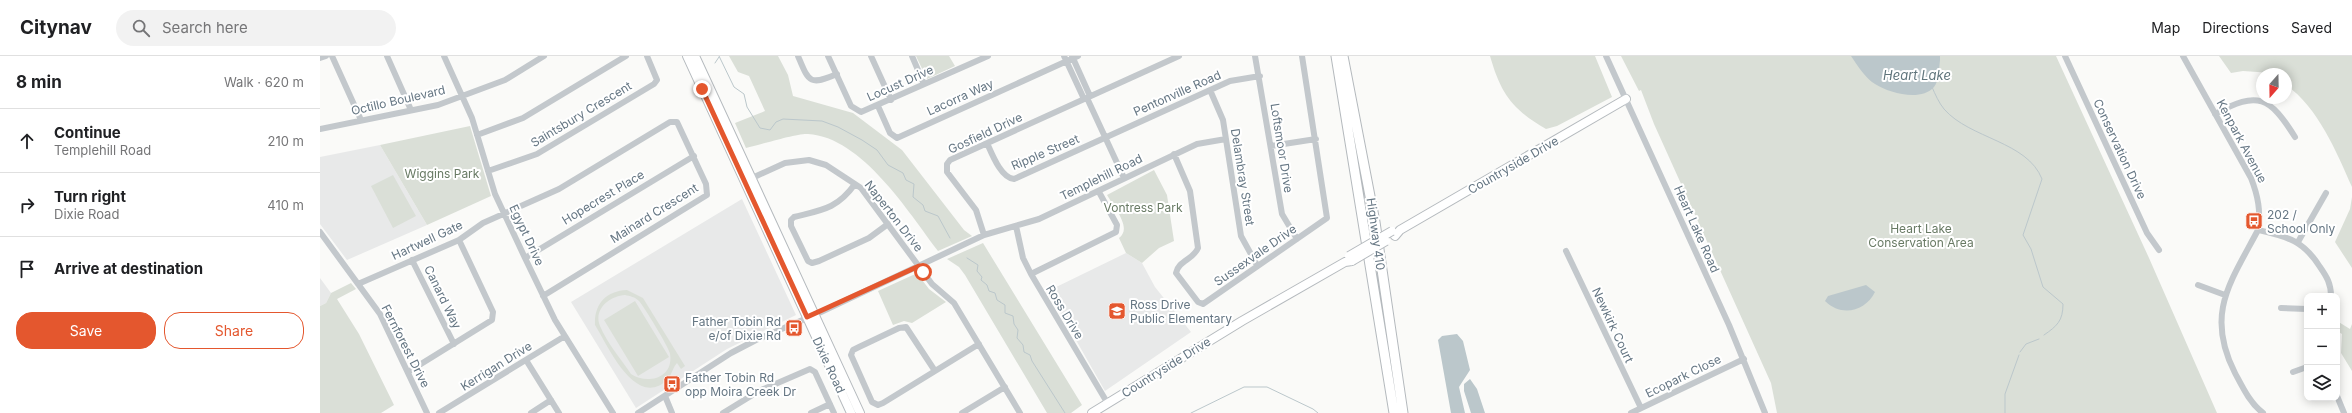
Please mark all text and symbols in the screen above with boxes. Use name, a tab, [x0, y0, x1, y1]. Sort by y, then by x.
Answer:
search box	[116, 10, 396, 46]
text: Citynav	[20, 16, 92, 39]
icon: search	[130, 17, 152, 39]
text: Search here	[162, 18, 248, 37]
text: Map	[2151, 19, 2180, 36]
text: Directions	[2202, 19, 2269, 36]
text: Saved	[2291, 19, 2332, 36]
street label: Locust Drive	[864, 62, 936, 104]
street label: Pentonville Road	[1131, 67, 1223, 119]
water label: Heart Lake	[1883, 67, 1951, 83]
north arrow	[2256, 68, 2292, 104]
text: 8 min	[16, 72, 62, 92]
text: Walk · 620 m	[224, 74, 304, 90]
street label: Lacorra Way	[924, 76, 996, 118]
street label: Saintsbury Crescent	[528, 78, 634, 150]
route end	[693, 80, 711, 98]
street label: Octillo Boulevard	[349, 82, 447, 118]
street label: Conservation Drive	[2090, 97, 2150, 201]
street label: Kenpark Avenue	[2214, 97, 2270, 185]
street label: Loftsmoor Drive	[1267, 102, 1297, 194]
street label: Gosfield Drive	[945, 109, 1025, 157]
text: Continue	[54, 123, 121, 142]
street label: Delambray Street	[1228, 127, 1258, 227]
icon: ahead	[16, 130, 38, 152]
street label: Ripple Street	[1009, 131, 1081, 173]
text: 210 m	[268, 133, 304, 149]
street label: Countryside Drive	[1465, 133, 1561, 197]
text: Templehill Road	[54, 142, 151, 158]
street label: Templehill Road	[1057, 151, 1145, 203]
park label: Wiggins Park	[405, 166, 480, 181]
street label: Hopecrest Place	[559, 167, 647, 227]
street label: Naperton Drive	[862, 177, 926, 255]
street label: Mainard Crescent	[607, 180, 701, 246]
street label: Heart Lake Road	[1671, 183, 1723, 275]
text: Turn right	[54, 187, 126, 206]
icon: right	[16, 194, 38, 216]
text: 410 m	[267, 197, 304, 213]
street label: Highway 410	[1364, 197, 1388, 271]
park label: Vontress Park	[1104, 200, 1183, 215]
street label: Egypt Drive	[506, 202, 548, 268]
text: Dixie Road	[54, 206, 119, 222]
place label: 202 / School Only	[2267, 207, 2336, 236]
bus stop icon: 202 / School Only	[2244, 211, 2264, 231]
street label: Hartwell Gate	[389, 217, 465, 263]
street label: Sussexvale Drive	[1211, 221, 1299, 289]
park label: Heart Lake Conservation Area	[1868, 221, 1974, 250]
icon: arrive	[16, 258, 38, 280]
text: Arrive at destination	[54, 259, 203, 278]
street label: Canard Way	[421, 263, 465, 331]
route start	[914, 263, 932, 281]
street label: Ross Drive	[1043, 282, 1087, 342]
street label: Newkirk Court	[1589, 285, 1637, 365]
map controls	[2304, 293, 2340, 401]
button: +	[2304, 293, 2340, 329]
place label: Ross Drive Public Elementary	[1130, 297, 1232, 326]
school or university icon: Ross Drive Public Elementary	[1107, 301, 1127, 321]
street label: Fernforest Drive	[379, 302, 433, 390]
button: Save	[16, 312, 156, 349]
button: Share	[164, 312, 304, 349]
place label: Father Tobin Rd e/of Dixie Rd	[692, 314, 781, 343]
bus stop icon: Father Tobin Rd e/of Dixie Rd	[784, 318, 804, 338]
button: −	[2304, 329, 2340, 365]
street label: Dixie Road	[809, 334, 849, 396]
street label: Countryside Drive	[1119, 334, 1213, 400]
street label: Kerrigan Drive	[458, 338, 534, 394]
street label: Ecopark Close	[1643, 351, 1723, 401]
button: layers	[2304, 365, 2340, 401]
place label: Father Tobin Rd opp Moira Creek Dr	[685, 370, 797, 399]
bus stop icon: Father Tobin Rd opp Moira Creek Dr	[662, 374, 682, 394]

